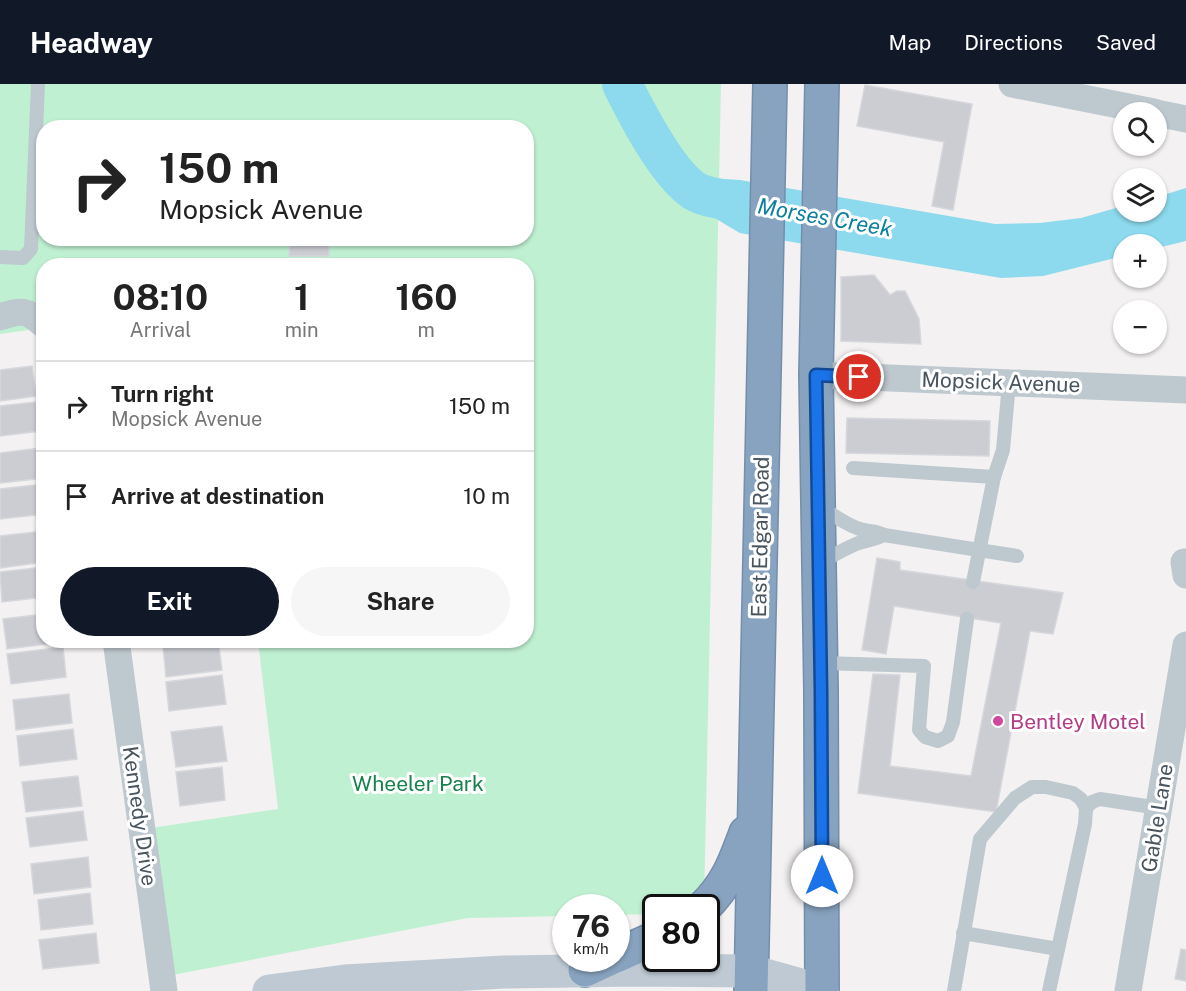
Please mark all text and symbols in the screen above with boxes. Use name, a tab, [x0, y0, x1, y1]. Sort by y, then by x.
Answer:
text: Headway	[30, 26, 153, 59]
text: Map	[889, 30, 931, 55]
text: Directions	[964, 30, 1063, 55]
text: Saved	[1096, 30, 1156, 55]
map controls	[1113, 102, 1167, 354]
button: search	[1113, 102, 1167, 156]
text: 150 m	[159, 143, 279, 192]
icon: right	[60, 144, 138, 222]
button: layers	[1113, 168, 1167, 222]
water label: Morses Creek	[756, 192, 894, 242]
text: Mopsick Avenue	[159, 193, 363, 225]
button: +	[1113, 234, 1167, 288]
text: 08:10	[113, 276, 208, 318]
text: 1	[294, 276, 309, 318]
text: 160	[395, 276, 457, 318]
button: −	[1113, 300, 1167, 354]
text: Arrival	[129, 318, 191, 342]
text: min	[285, 318, 319, 342]
text: m	[418, 318, 435, 342]
pin	[833, 351, 884, 402]
icon: arrive	[842, 360, 875, 393]
street label: Mopsick Avenue	[921, 367, 1081, 397]
text: Turn right	[111, 381, 214, 407]
icon: right	[60, 390, 93, 423]
text: 150 m	[449, 393, 510, 419]
text: Mopsick Avenue	[111, 407, 262, 431]
street label: East Edgar Road	[746, 456, 774, 618]
icon: arrive	[60, 480, 93, 513]
text: Arrive at destination	[111, 483, 324, 509]
text: 10 m	[463, 483, 510, 509]
button: Exit	[60, 567, 279, 636]
button: Share	[291, 567, 510, 636]
place label: Bentley Motel	[1010, 709, 1146, 734]
marker: Bentley Motel	[991, 714, 1005, 728]
street label: Kennedy Drive	[118, 745, 162, 887]
street label: Gable Lane	[1136, 762, 1178, 874]
park label: Wheeler Park	[352, 771, 484, 796]
position arrow	[790, 844, 854, 908]
speed limit sign: 80	[642, 894, 720, 972]
text: 76	[572, 908, 610, 944]
text: km/h	[573, 940, 609, 957]

